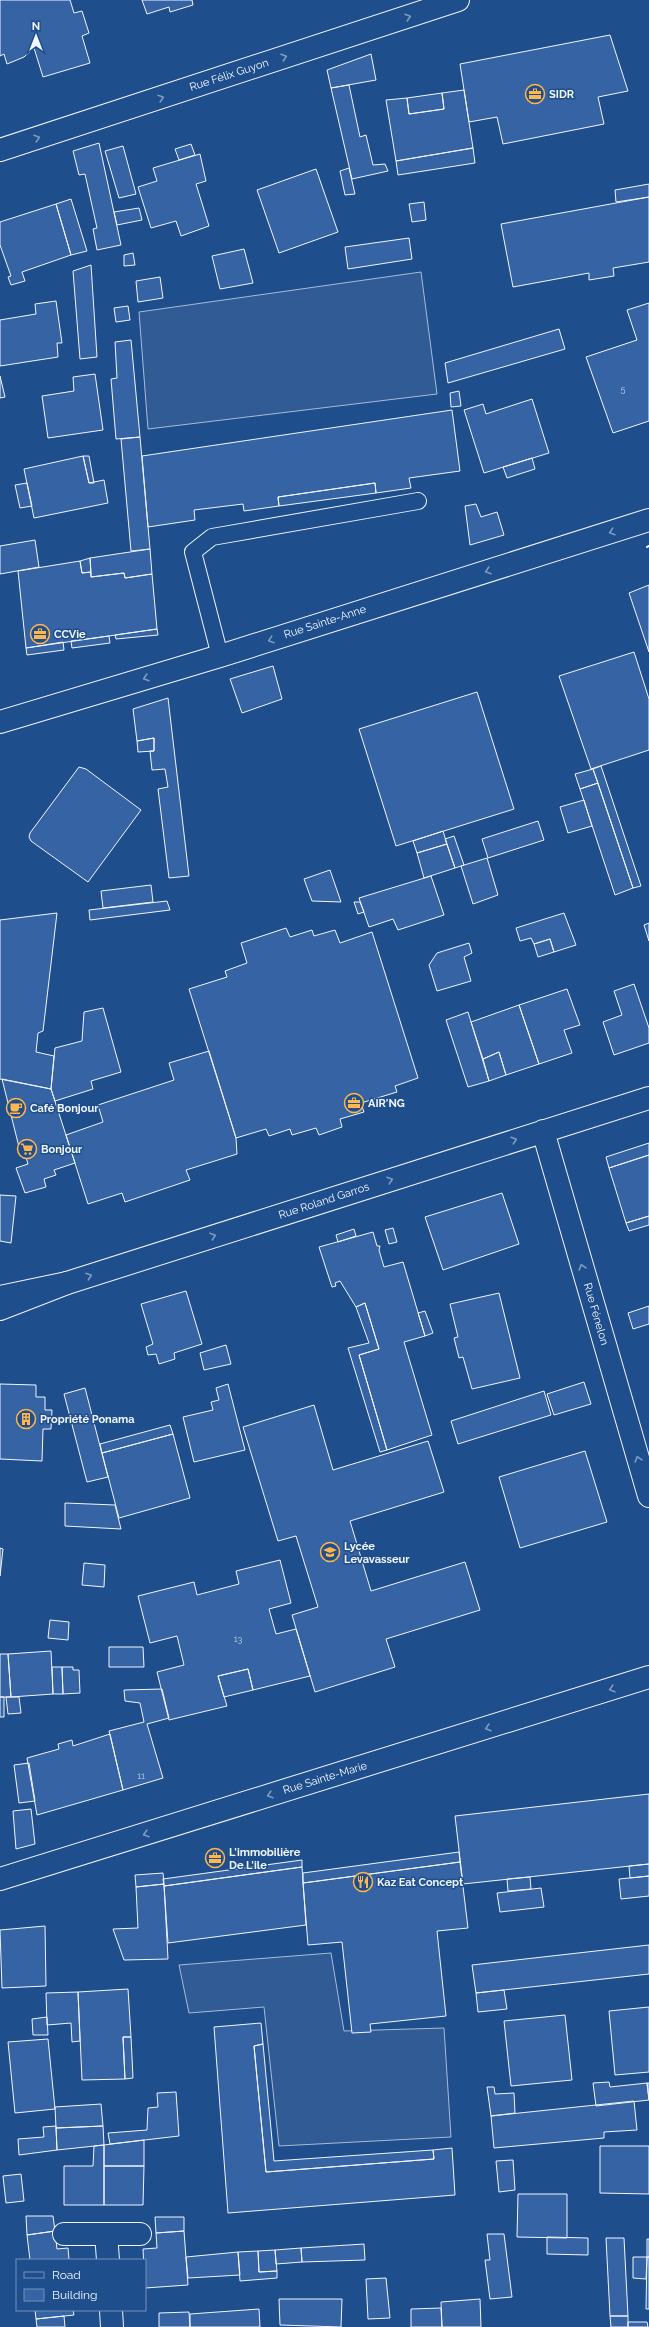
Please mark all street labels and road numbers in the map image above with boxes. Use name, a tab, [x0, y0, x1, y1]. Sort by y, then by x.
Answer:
street label: Rue Félix Guyon	[188, 56, 270, 94]
street label: Rue Sainte-Anne	[282, 602, 368, 641]
street label: Rue Roland Garros	[277, 1180, 371, 1222]
street label: Rue Fénelon	[581, 1281, 611, 1347]
street label: Rue Sainte-Marie	[281, 1759, 369, 1797]

